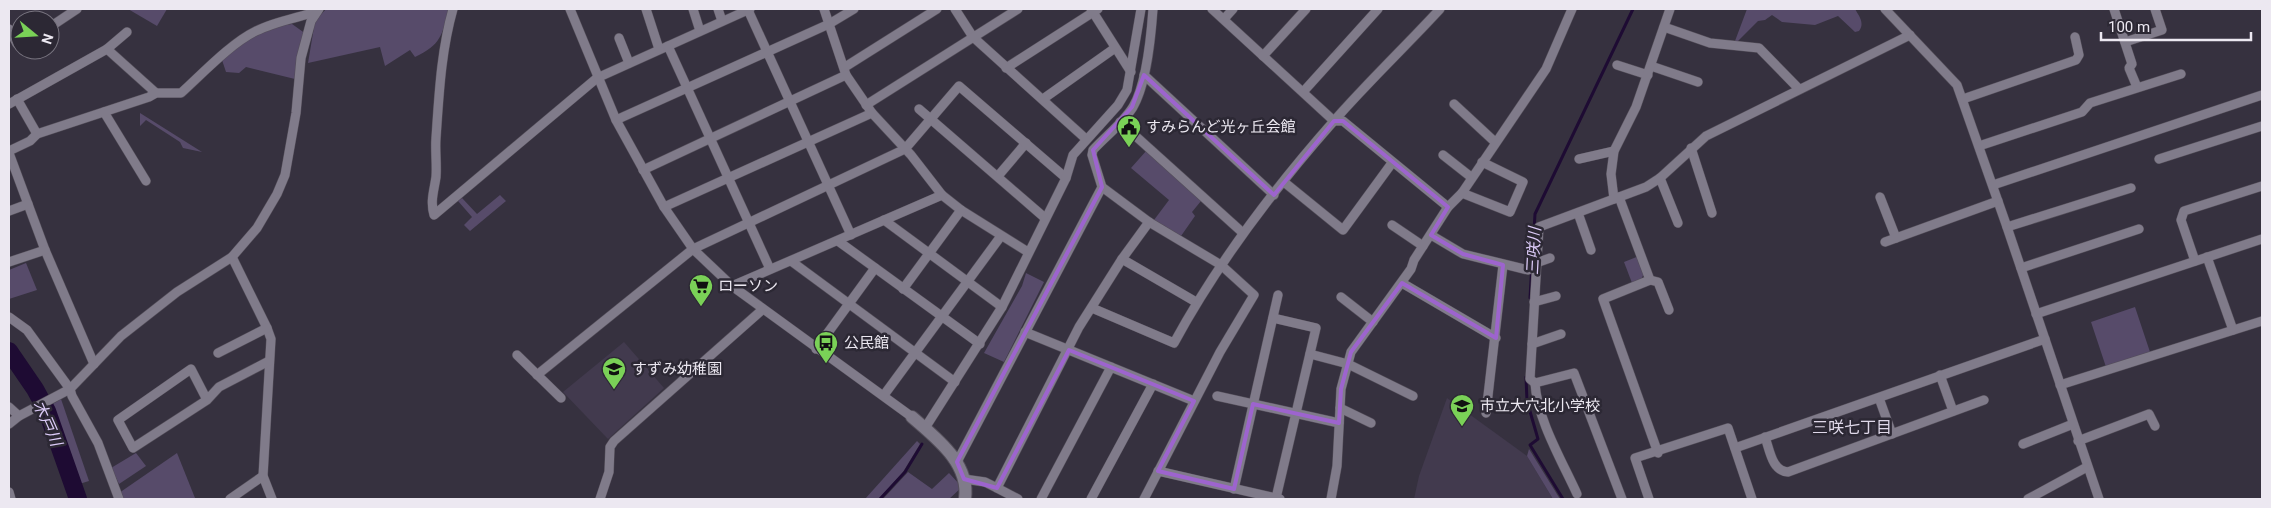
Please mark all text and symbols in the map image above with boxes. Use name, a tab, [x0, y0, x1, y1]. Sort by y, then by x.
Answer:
north arrow	[10, 10, 60, 60]
scale bar	[2101, 10, 2251, 42]
text: 100 m	[2108, 18, 2150, 36]
text: N	[38, 32, 57, 46]
public building icon: すみらんど光ヶ丘会館	[1116, 114, 1142, 148]
place label: すみらんど光ヶ丘会館	[1146, 118, 1296, 136]
water label: 三咲川	[1523, 225, 1544, 275]
supermarket icon: ローソン	[688, 273, 714, 307]
place label: ローソン	[718, 277, 778, 295]
bus stop icon: 公民館	[813, 330, 839, 364]
place label: 公民館	[844, 334, 889, 352]
school or university icon: すずみ幼稚園	[601, 356, 627, 390]
place label: すずみ幼稚園	[632, 360, 722, 378]
school or university icon: 市立大穴北小学校	[1449, 393, 1475, 427]
water label: 木戸川	[29, 397, 67, 451]
place label: 市立大穴北小学校	[1480, 397, 1600, 415]
district label: 三咲七丁目	[1812, 418, 1892, 437]

